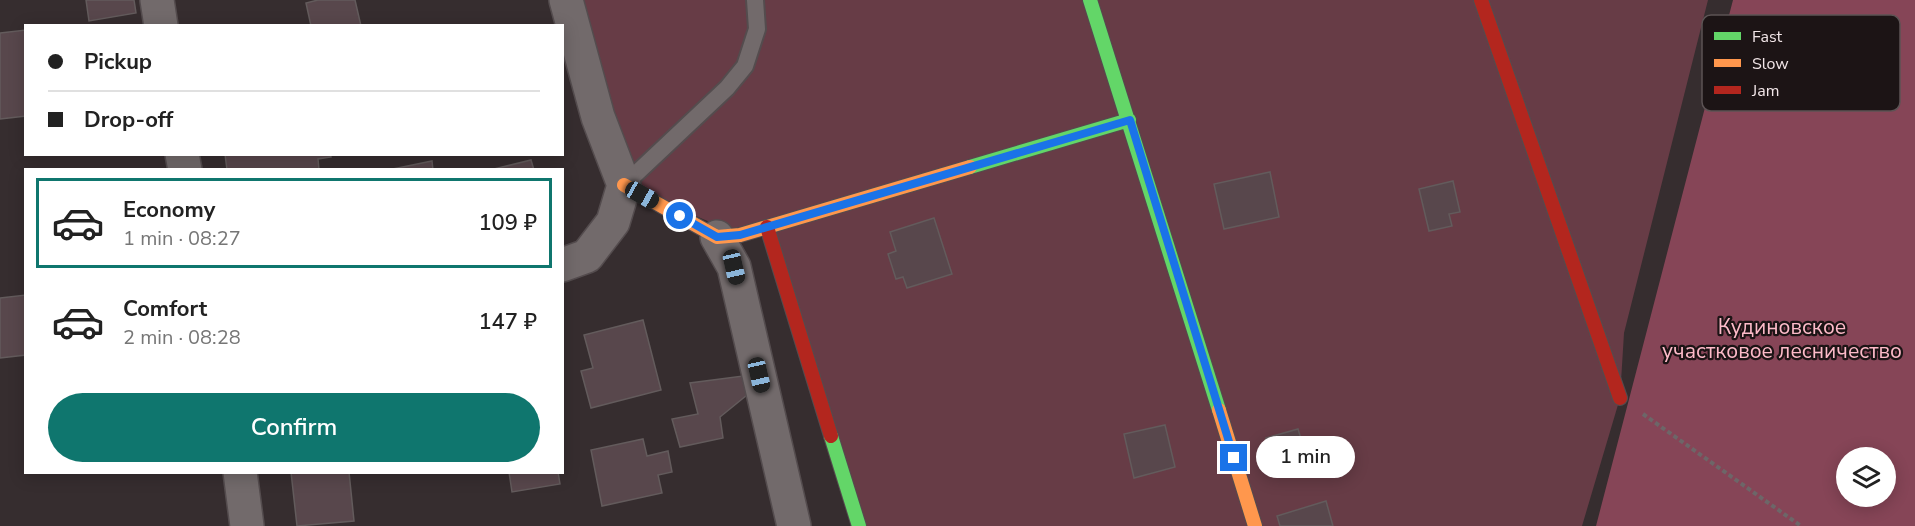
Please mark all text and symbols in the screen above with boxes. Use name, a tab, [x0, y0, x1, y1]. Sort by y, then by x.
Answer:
legend	[1702, 15, 1900, 111]
text: Fast	[1752, 26, 1783, 48]
text: Pickup	[84, 47, 152, 77]
text: Slow	[1752, 53, 1789, 75]
text: Jam	[1751, 80, 1779, 102]
text: Drop-off	[84, 105, 173, 135]
car	[622, 178, 662, 212]
text: Economy	[123, 195, 215, 225]
icon: car	[51, 196, 105, 250]
route start	[666, 202, 693, 229]
text: 109 ₽	[478, 208, 537, 238]
text: 1 min · 08:27	[123, 225, 241, 252]
car	[721, 247, 747, 287]
text: Comfort	[123, 294, 207, 324]
icon: car	[51, 295, 105, 349]
text: 147 ₽	[478, 307, 537, 337]
park label: Кудиновское участковое лесничество	[1662, 313, 1902, 365]
text: 2 min · 08:28	[123, 324, 241, 351]
car	[746, 355, 772, 395]
button: Confirm	[48, 393, 540, 462]
callout: 1 min	[1255, 437, 1354, 479]
text: 1 min	[1280, 443, 1331, 470]
route end	[1220, 444, 1247, 471]
map controls	[1836, 447, 1896, 507]
button: layers	[1836, 447, 1896, 507]

